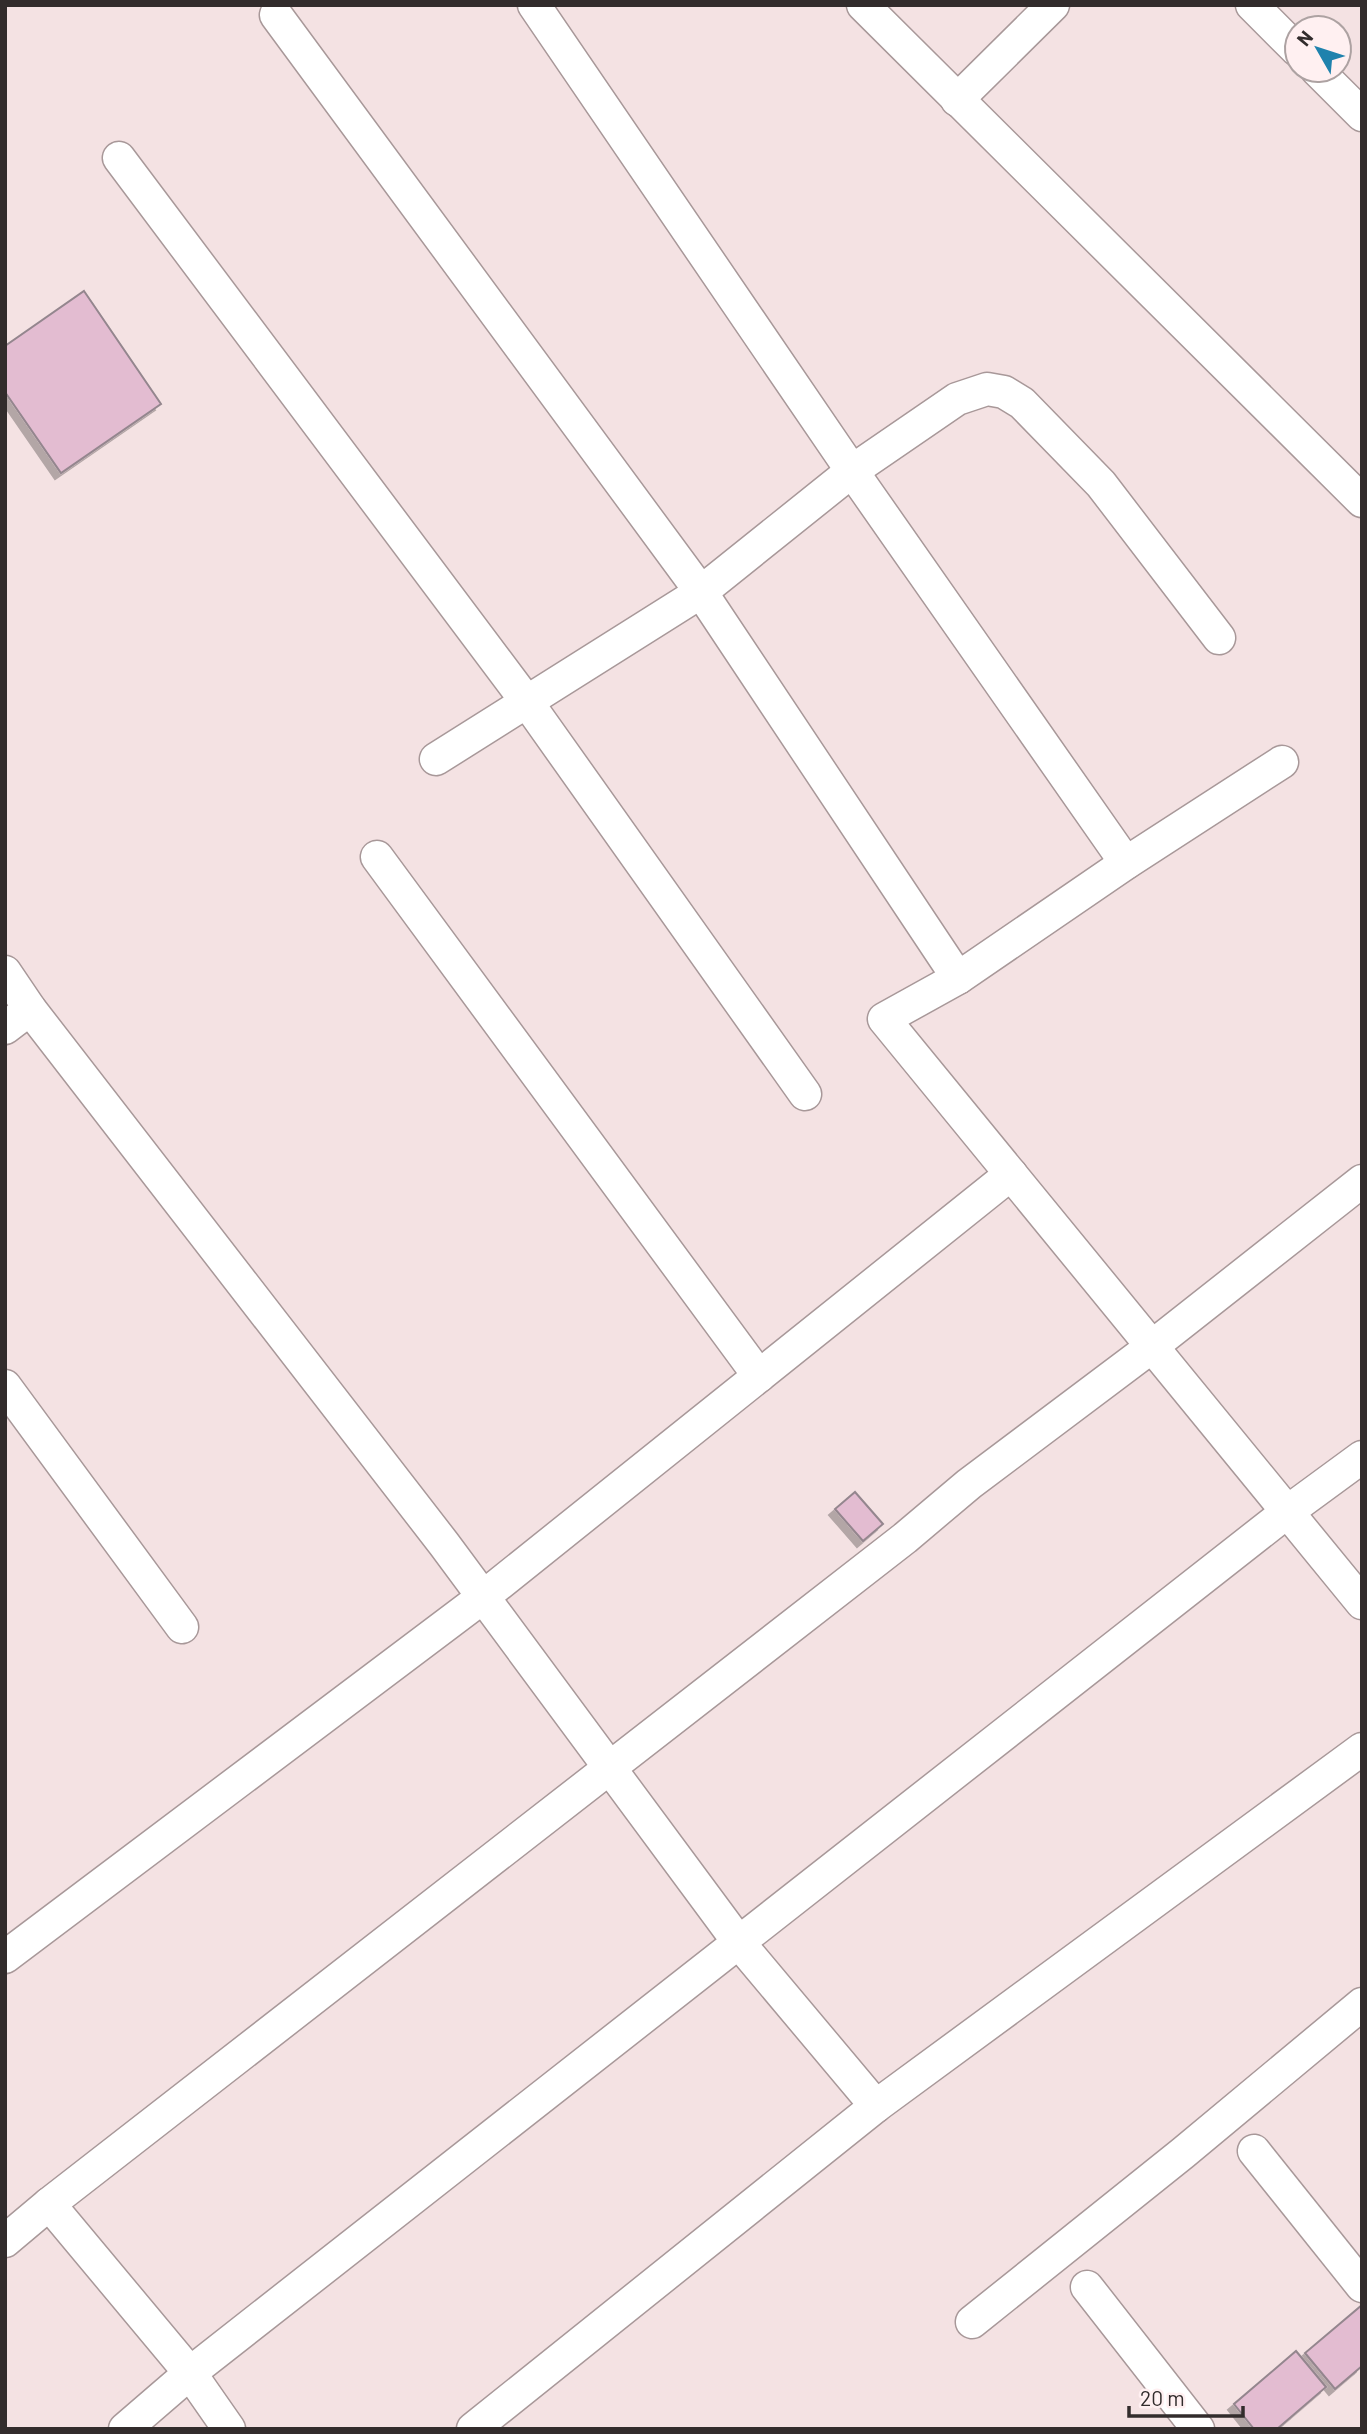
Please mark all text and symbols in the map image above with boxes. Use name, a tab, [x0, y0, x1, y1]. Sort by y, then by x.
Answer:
north arrow	[1283, 14, 1353, 84]
text: N	[1291, 26, 1317, 50]
scale bar	[1129, 2374, 1243, 2418]
text: 20 m	[1140, 2385, 1185, 2410]

